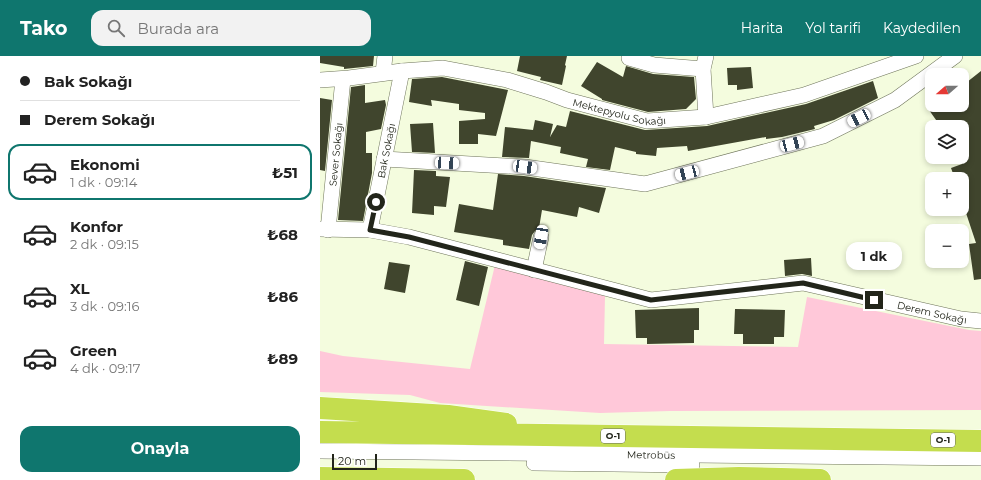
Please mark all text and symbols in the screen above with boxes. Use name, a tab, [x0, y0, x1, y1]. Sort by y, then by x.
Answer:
search box	[91, 10, 371, 46]
text: Tako	[20, 17, 67, 40]
icon: search	[105, 17, 127, 39]
text: Burada ara	[137, 19, 219, 38]
text: Harita	[741, 19, 783, 37]
text: Yol tarifi	[805, 19, 861, 37]
text: Kaydedilen	[883, 19, 961, 37]
north arrow	[925, 68, 969, 112]
map controls	[925, 68, 969, 268]
text: Bak Sokağı	[44, 72, 132, 91]
street label: Mektepyolu Sokağı	[571, 96, 666, 128]
car	[846, 107, 872, 129]
text: Derem Sokağı	[44, 110, 155, 129]
button: layers	[925, 120, 969, 164]
street label: Sever Sokağı	[326, 122, 346, 187]
street label: Bak Sokağı	[375, 122, 398, 179]
car	[779, 135, 805, 153]
icon: car	[22, 154, 58, 190]
text: Ekonomi	[70, 155, 140, 174]
car	[435, 156, 459, 170]
car	[512, 159, 538, 175]
text: ₺51	[272, 163, 298, 182]
car	[674, 164, 700, 182]
button: +	[925, 172, 969, 216]
text: 1 dk · 09:14	[70, 174, 137, 190]
route start	[367, 193, 385, 211]
icon: car	[22, 216, 58, 252]
text: Konfor	[70, 217, 123, 236]
car	[533, 224, 549, 250]
button: −	[925, 224, 969, 268]
text: ₺68	[267, 225, 298, 244]
text: 2 dk · 09:15	[70, 236, 139, 252]
callout: 1 dk	[846, 242, 902, 270]
text: 1 dk	[861, 248, 887, 264]
icon: car	[22, 278, 58, 314]
text: XL	[70, 279, 89, 298]
text: ₺86	[267, 287, 298, 306]
route end	[865, 291, 883, 309]
text: 3 dk · 09:16	[70, 298, 139, 314]
street label: Derem Sokağı	[896, 299, 968, 327]
icon: car	[22, 340, 58, 376]
text: Green	[70, 341, 117, 360]
text: ₺89	[267, 349, 298, 368]
text: 4 dk · 09:17	[70, 360, 140, 376]
button: Onayla	[20, 426, 300, 472]
road number: O-1	[601, 429, 625, 443]
road number: O-1	[931, 433, 955, 447]
street label: Metrobüs	[627, 448, 675, 462]
scale bar	[332, 452, 377, 471]
text: 20 m	[338, 454, 366, 468]

